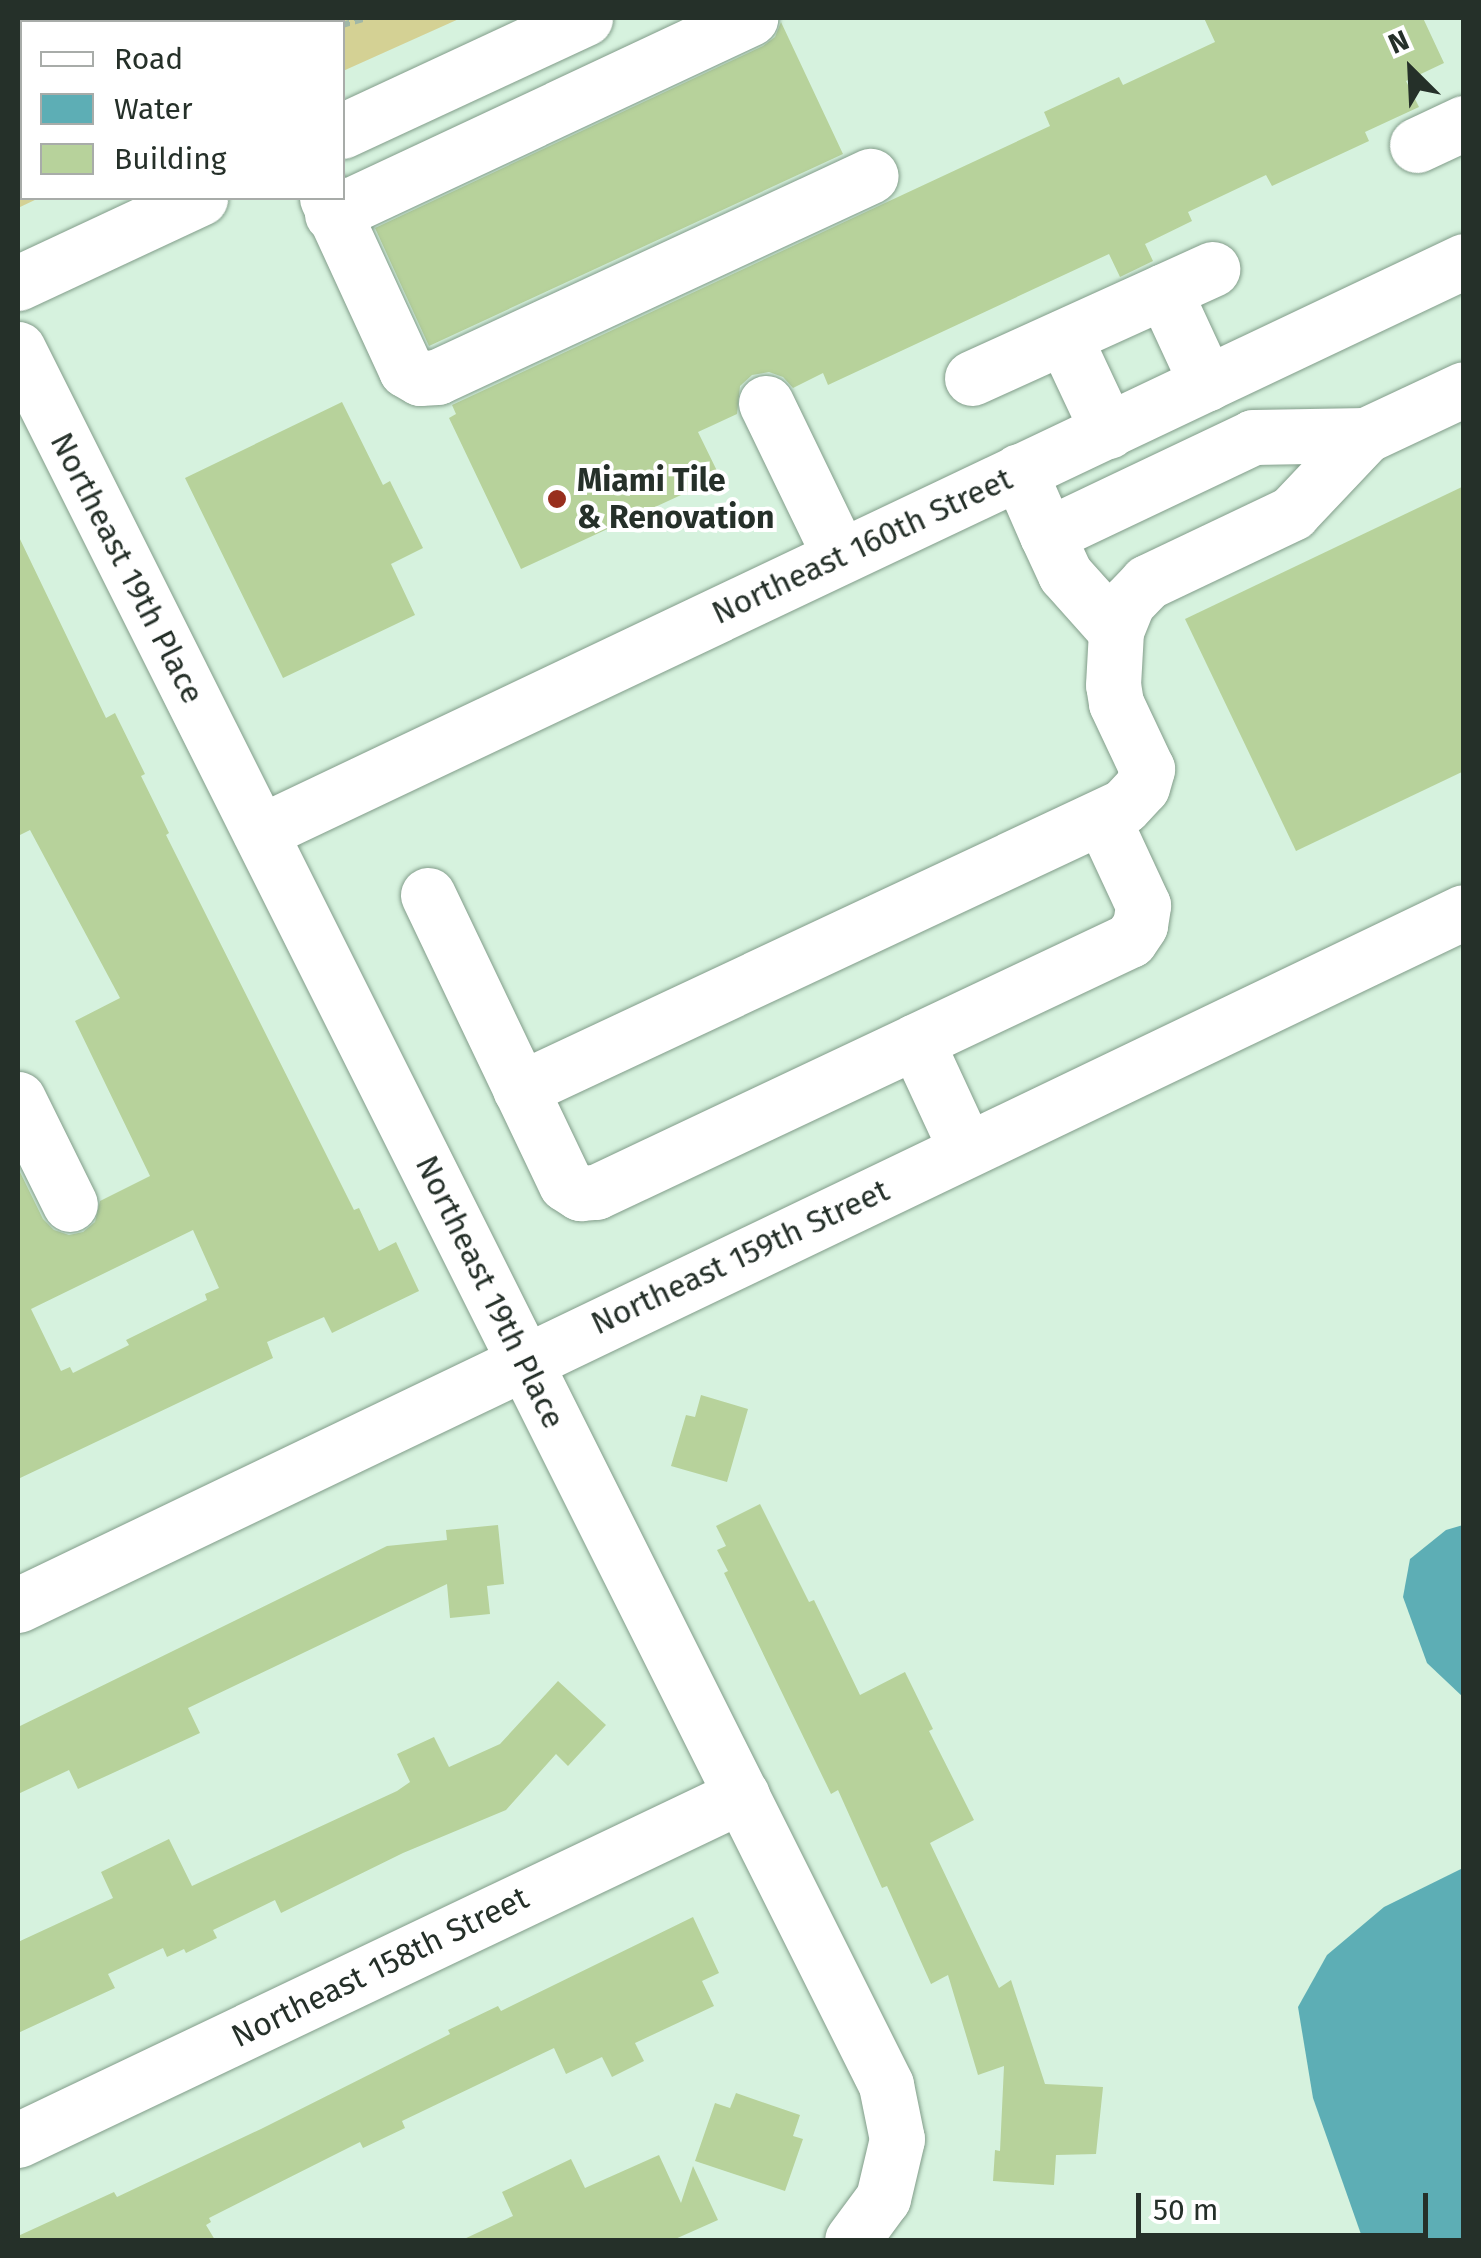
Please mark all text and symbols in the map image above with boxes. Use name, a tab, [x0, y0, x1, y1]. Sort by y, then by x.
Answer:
legend	[20, 20, 345, 200]
north arrow	[1361, 20, 1461, 120]
text: N	[1383, 23, 1414, 61]
text: Road	[114, 41, 183, 77]
text: Water	[114, 91, 193, 127]
text: Building	[114, 141, 226, 177]
street label: Northeast 19th Place	[42, 426, 212, 710]
street label: Northeast 160th Street	[706, 460, 1018, 632]
place label: Miami Tile & Renovation	[577, 462, 775, 537]
marker: Miami Tile & Renovation	[546, 488, 568, 510]
street label: Northeast 19th Place	[407, 1149, 573, 1435]
street label: Northeast 159th Street	[585, 1171, 895, 1343]
street label: Northeast 158th Street	[225, 1878, 535, 2056]
scale bar	[1141, 2173, 1434, 2235]
text: 50 m	[1153, 2192, 1218, 2228]

